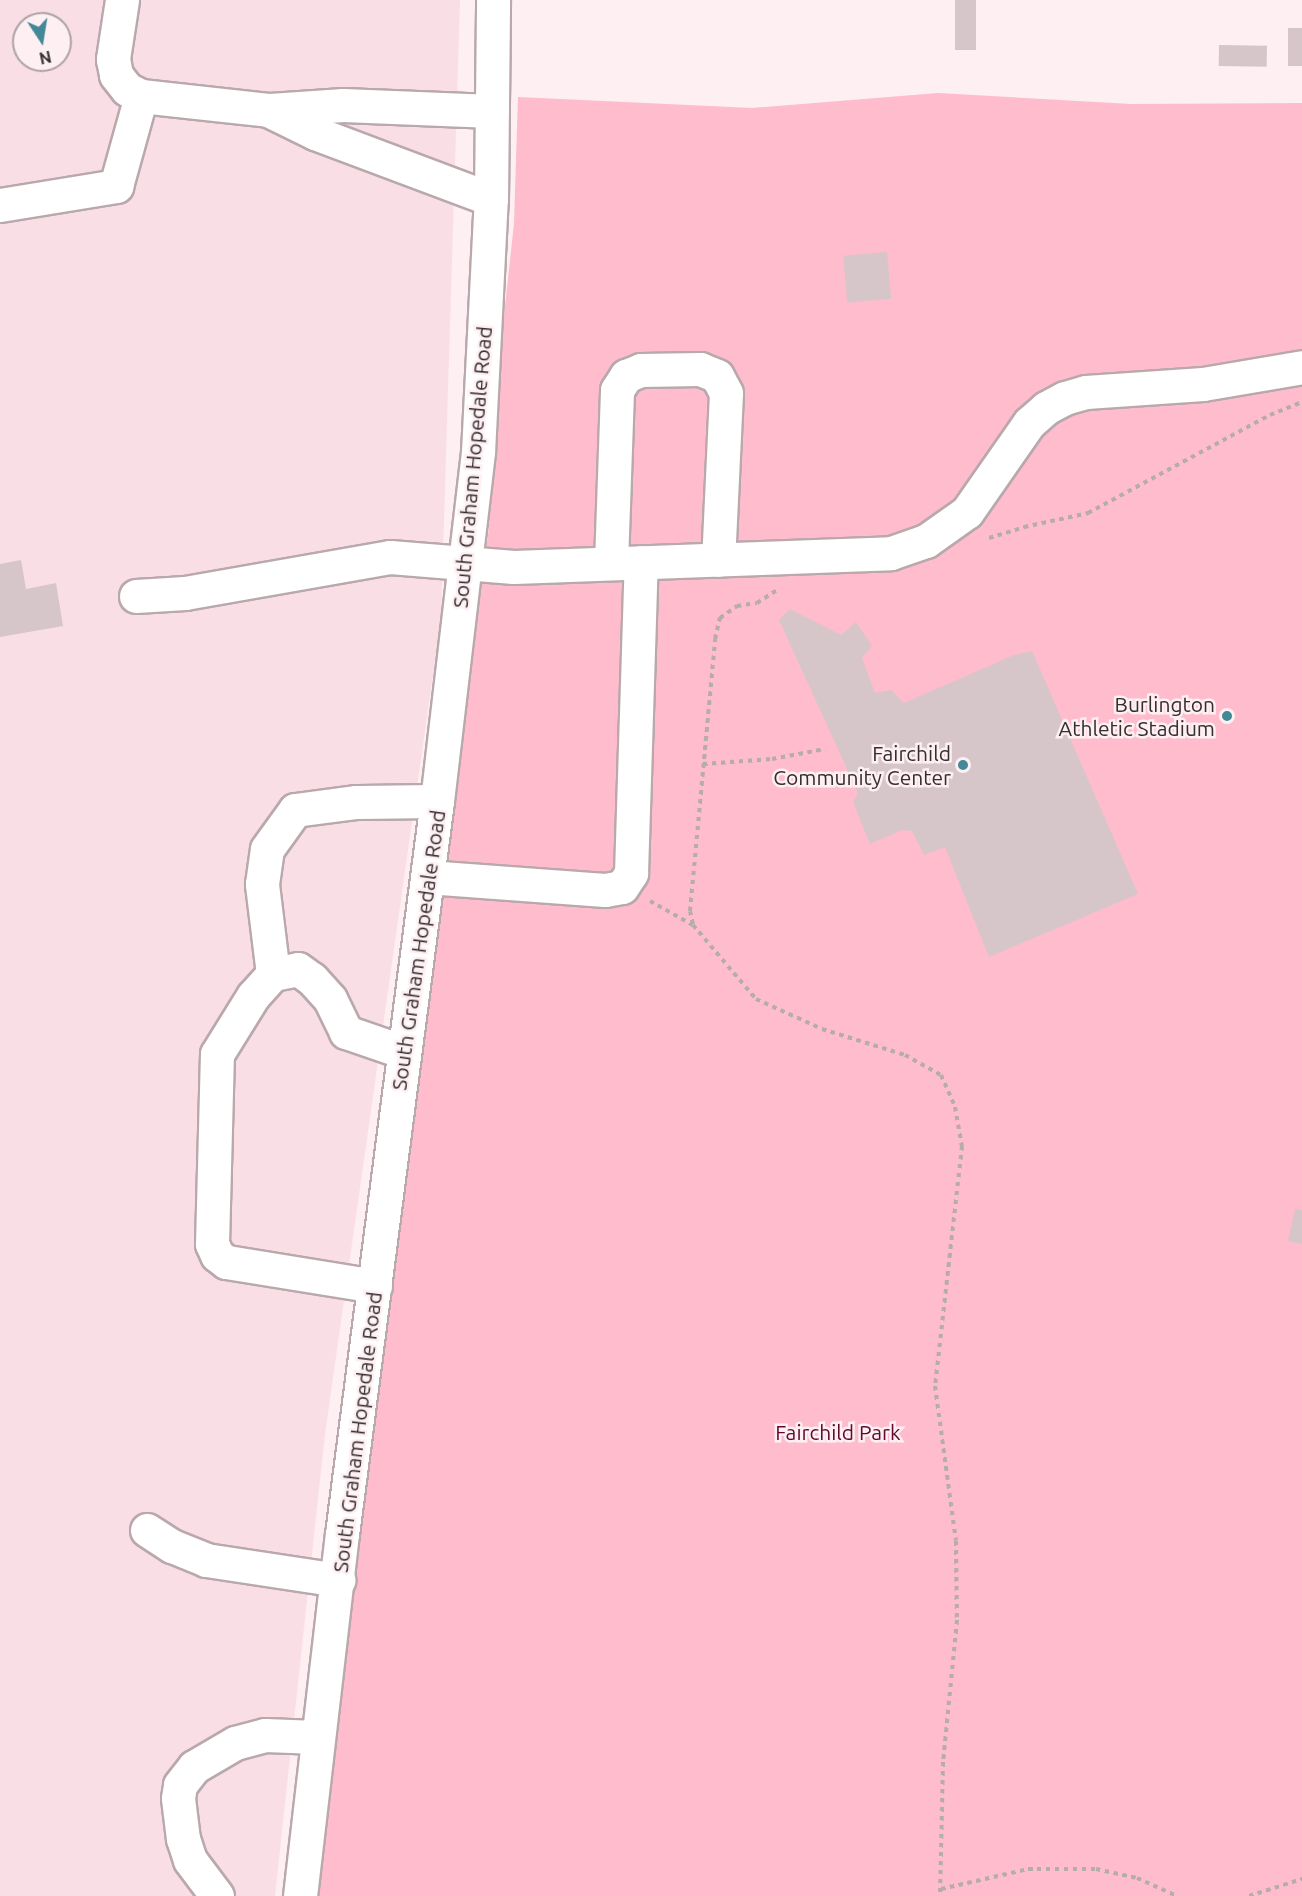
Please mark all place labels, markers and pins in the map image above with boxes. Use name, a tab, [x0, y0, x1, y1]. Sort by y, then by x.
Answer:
place label: Burlington Athletic Stadium	[1059, 691, 1215, 741]
marker: Burlington Athletic Stadium	[1220, 709, 1234, 723]
place label: Fairchild Community Center	[773, 740, 951, 790]
marker: Fairchild Community Center	[956, 758, 970, 772]

